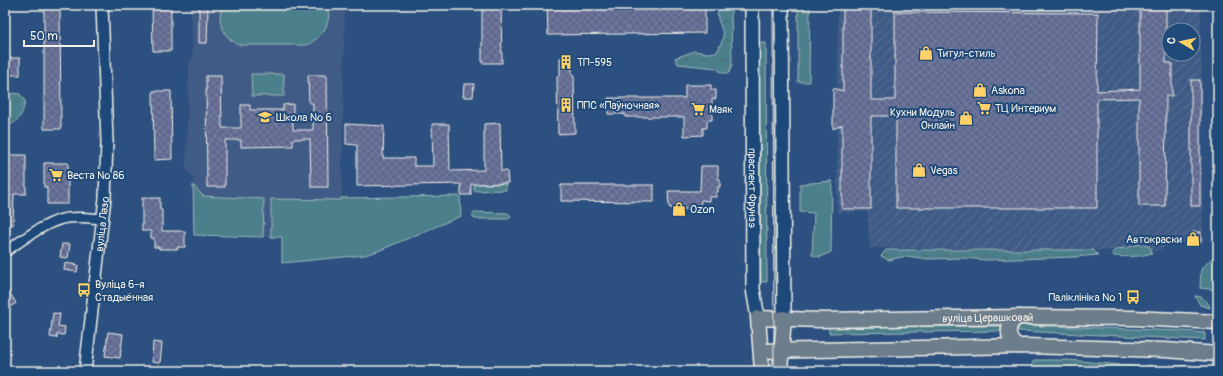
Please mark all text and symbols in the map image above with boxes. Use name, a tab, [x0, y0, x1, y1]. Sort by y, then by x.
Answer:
scale bar	[24, 22, 94, 48]
north arrow	[1161, 22, 1201, 62]
text: 50 m	[30, 29, 58, 44]
text: С	[1165, 36, 1179, 45]
shop icon: Титул-cтиль	[918, 45, 934, 61]
place label: Титул-cтиль	[937, 47, 996, 60]
building icon: ТП-595	[558, 54, 574, 70]
place label: ТП-595	[577, 56, 612, 69]
shop icon: Askona	[972, 82, 988, 98]
place label: Askona	[991, 84, 1025, 97]
building icon: ППС «Паўночная»	[558, 97, 574, 113]
place label: ППС «Паўночная»	[577, 99, 660, 112]
supermarket icon: ТЦ Интериум	[976, 100, 992, 116]
supermarket icon: Маяк	[690, 101, 706, 117]
place label: ТЦ Интериум	[995, 102, 1056, 115]
place label: Маяк	[709, 103, 733, 116]
place label: Кухни Модуль Онлайн	[890, 106, 955, 132]
school or university icon: Школа № 6	[257, 109, 273, 125]
shop icon: Кухни Модуль Онлайн	[958, 110, 974, 126]
place label: Школа № 6	[276, 111, 332, 124]
street label: праспект Фрунзэ	[746, 148, 759, 228]
shop icon: Vegas	[911, 162, 927, 178]
place label: Vegas	[930, 164, 958, 177]
supermarket icon: Веста № 86	[48, 167, 64, 183]
place label: Веста № 86	[67, 169, 125, 182]
street label: вуліца Лазо	[92, 196, 112, 252]
shop icon: Ozon	[671, 201, 687, 217]
place label: Ozon	[690, 203, 715, 216]
shop icon: Автокраски	[1185, 231, 1201, 247]
place label: Автокраски	[1126, 233, 1182, 246]
place label: Вуліца 6-я Стадыённая	[95, 278, 153, 304]
bus stop icon: Вуліца 6-я Стадыённая	[76, 282, 92, 298]
bus stop icon: Паліклініка № 1	[1125, 289, 1141, 305]
place label: Паліклініка № 1	[1048, 291, 1122, 304]
street label: вуліца Церашковай	[942, 310, 1033, 325]

